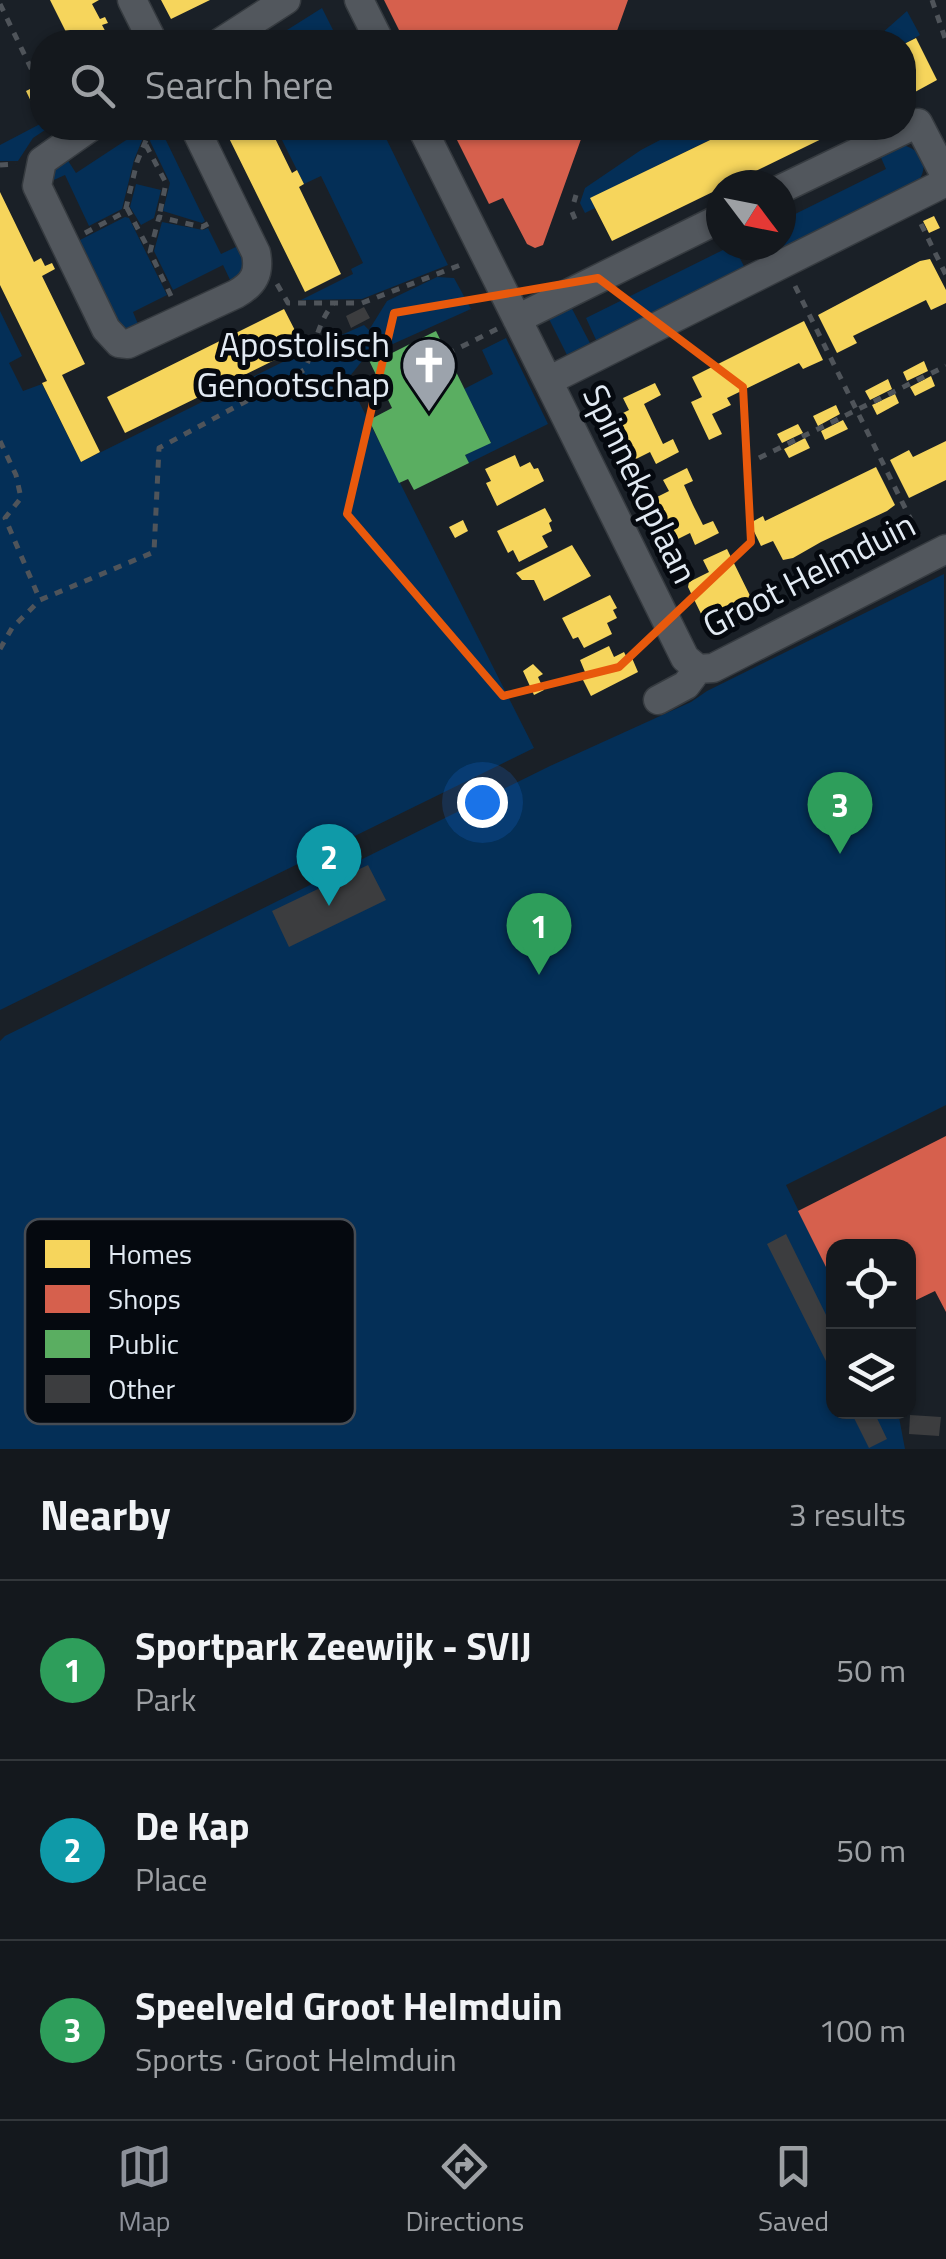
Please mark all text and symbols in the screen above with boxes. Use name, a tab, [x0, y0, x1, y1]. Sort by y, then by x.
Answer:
search box	[30, 30, 916, 140]
text: Search here	[145, 56, 333, 114]
icon: search	[65, 58, 120, 113]
north arrow	[706, 170, 796, 260]
place label: Apostolisch Genootschap	[197, 317, 390, 411]
church icon: Apostolisch Genootschap	[399, 335, 459, 414]
street label: Spinnekoplaan	[569, 375, 712, 592]
street label: Groot Helmduin	[693, 497, 924, 651]
pin: 3	[808, 772, 872, 854]
your location	[457, 777, 508, 828]
pin: 2	[296, 824, 362, 906]
pin: 1	[506, 892, 572, 975]
legend	[25, 1219, 355, 1424]
text: Homes	[108, 1232, 192, 1275]
map controls	[826, 1239, 916, 1419]
button: locate	[826, 1239, 916, 1329]
text: Shops	[108, 1277, 181, 1320]
text: Public	[108, 1322, 179, 1365]
button: layers	[826, 1329, 916, 1419]
text: Other	[108, 1367, 175, 1410]
text: Nearby	[40, 1482, 171, 1546]
text: 3 results	[789, 1490, 906, 1538]
text: Sportpark Zeewijk - SVIJ	[135, 1617, 532, 1675]
text: 1	[64, 1646, 81, 1694]
text: 50 m	[836, 1646, 906, 1694]
text: Park	[135, 1675, 196, 1723]
text: De Kap	[135, 1797, 249, 1855]
text: 2	[64, 1826, 81, 1874]
text: 50 m	[836, 1826, 906, 1874]
text: Place	[135, 1855, 207, 1903]
text: Speelveld Groot Helmduin	[135, 1977, 563, 2035]
text: 3	[64, 2006, 81, 2054]
text: 100 m	[818, 2006, 906, 2054]
text: Sports · Groot Helmduin	[135, 2035, 457, 2083]
tab: Map	[117, 2139, 172, 2242]
tab: Directions	[406, 2139, 524, 2242]
tab: Saved	[758, 2139, 829, 2242]

